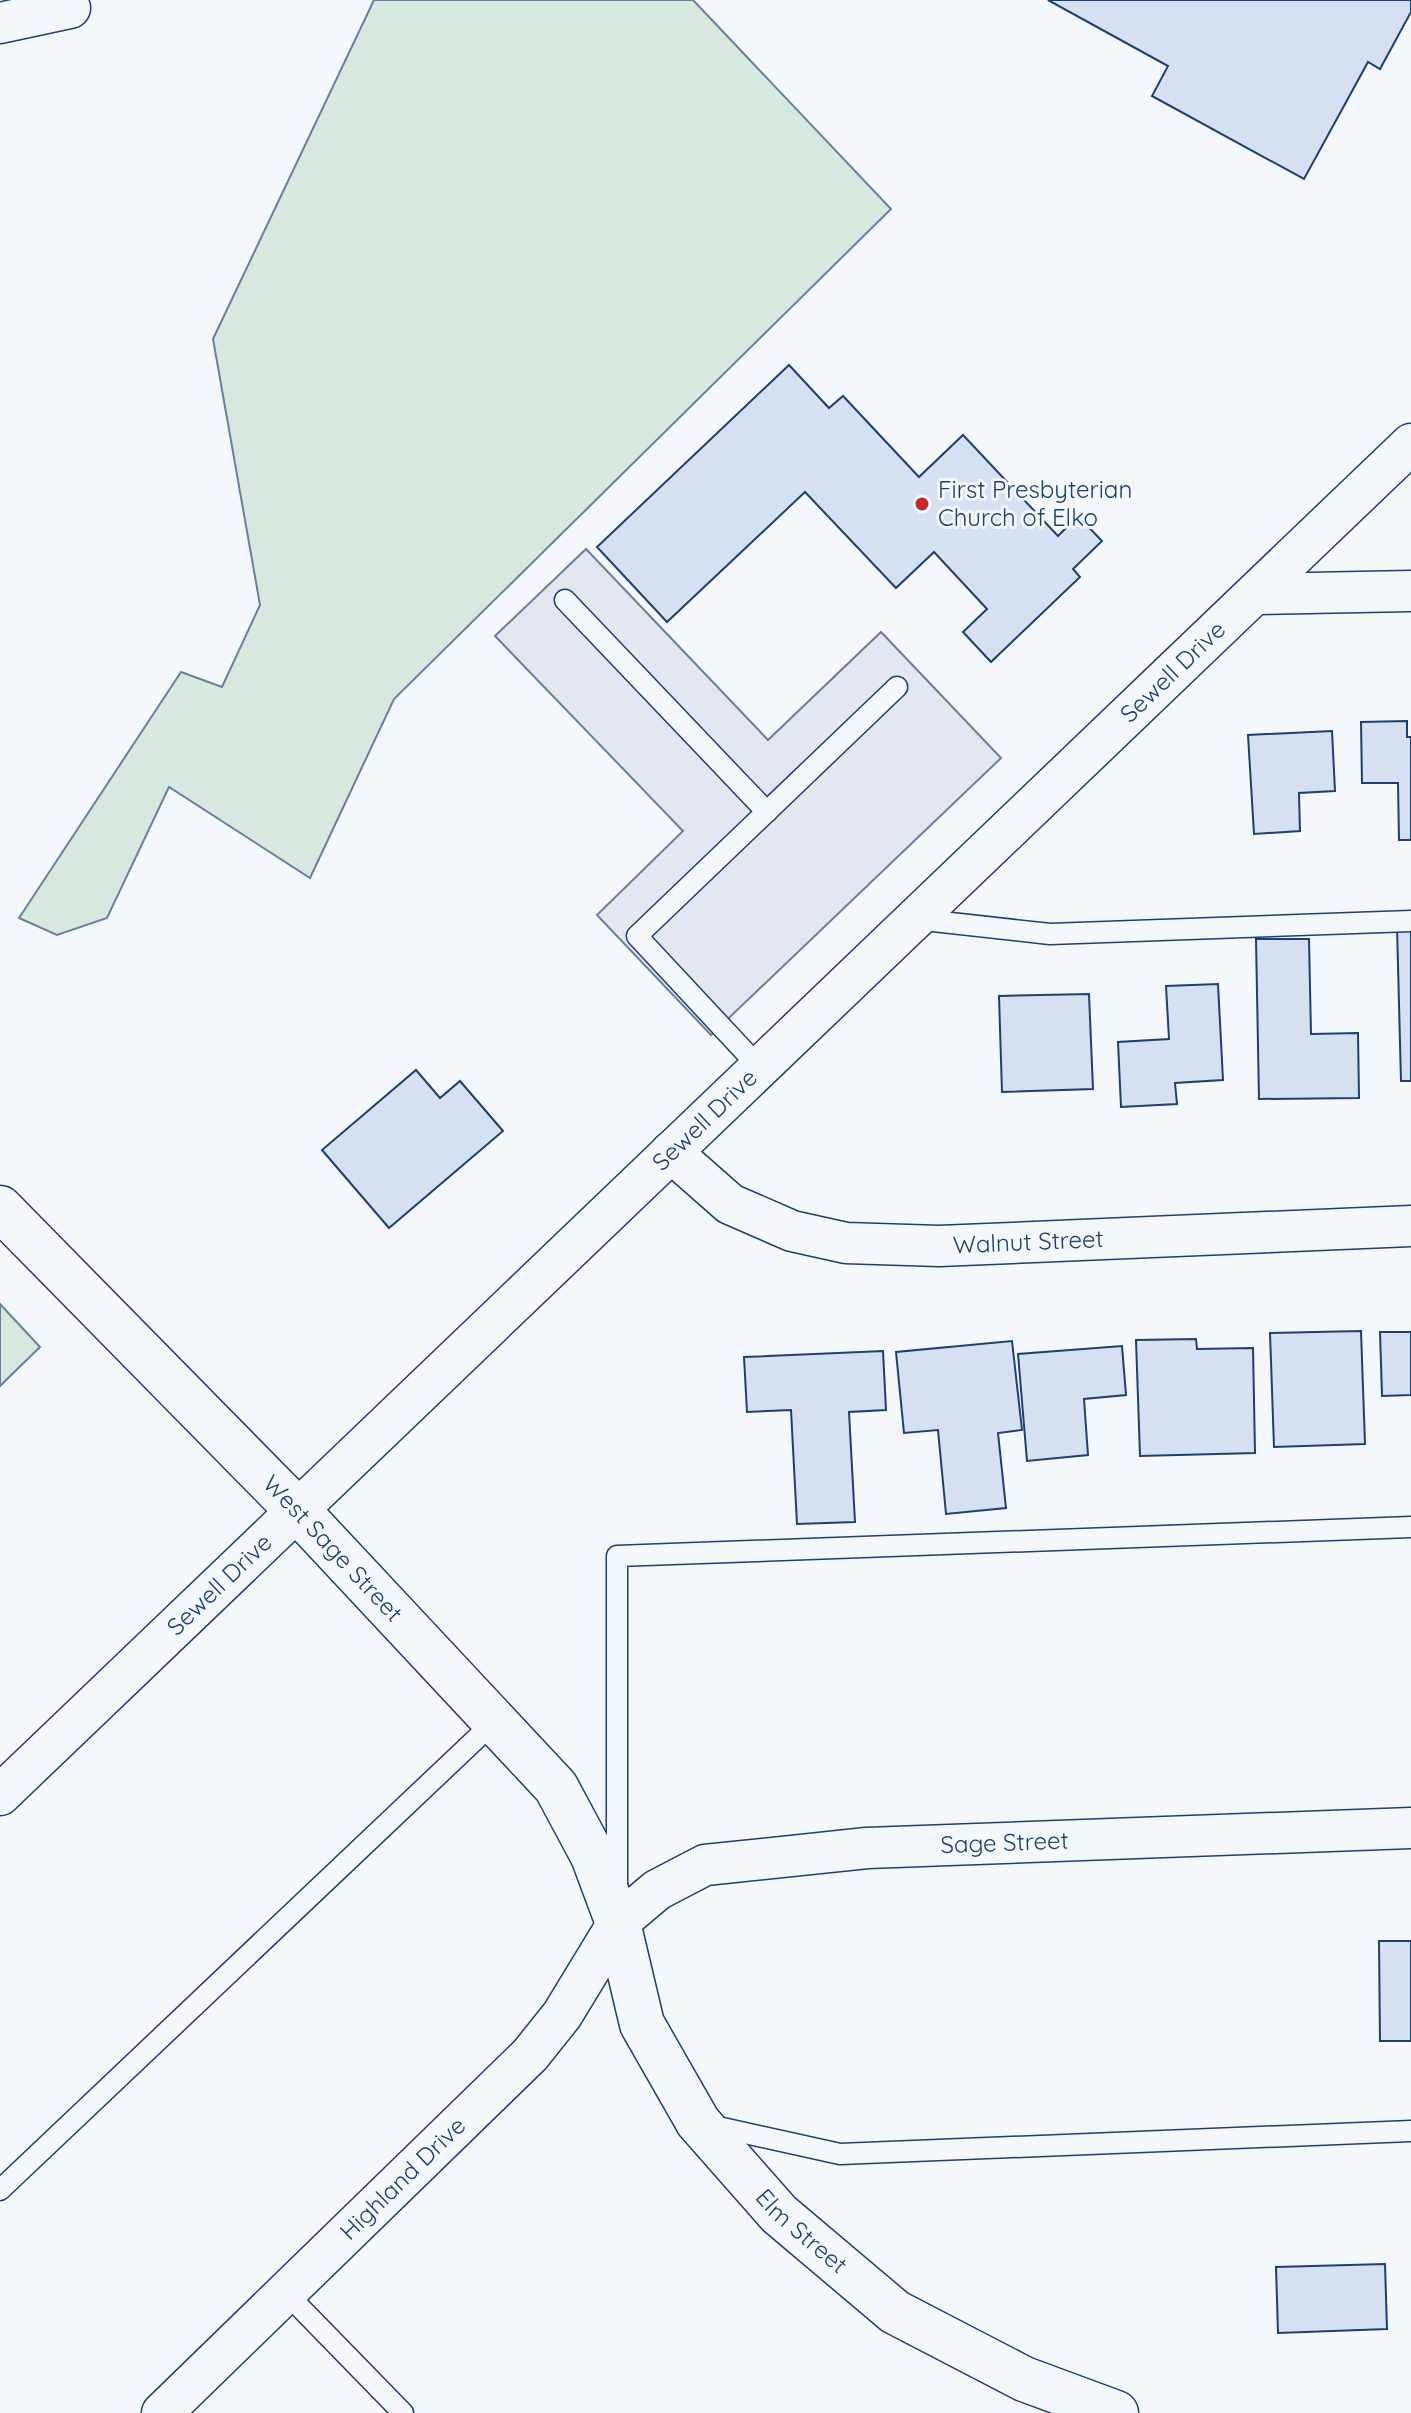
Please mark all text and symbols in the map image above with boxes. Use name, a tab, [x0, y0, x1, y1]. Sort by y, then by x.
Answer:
place label: First Presbyterian Church of Elko	[938, 474, 1132, 532]
marker: First Presbyterian Church of Elko	[913, 495, 931, 513]
street label: Sewell Drive	[1114, 614, 1231, 728]
street label: Sewell Drive	[645, 1062, 763, 1177]
street label: Walnut Street	[952, 1223, 1104, 1259]
street label: West Sage Street	[257, 1468, 410, 1627]
street label: Sewell Drive	[160, 1527, 278, 1641]
street label: Sage Street	[940, 1825, 1069, 1859]
street label: Highland Drive	[333, 2110, 471, 2246]
street label: Elm Street	[750, 2182, 854, 2279]

